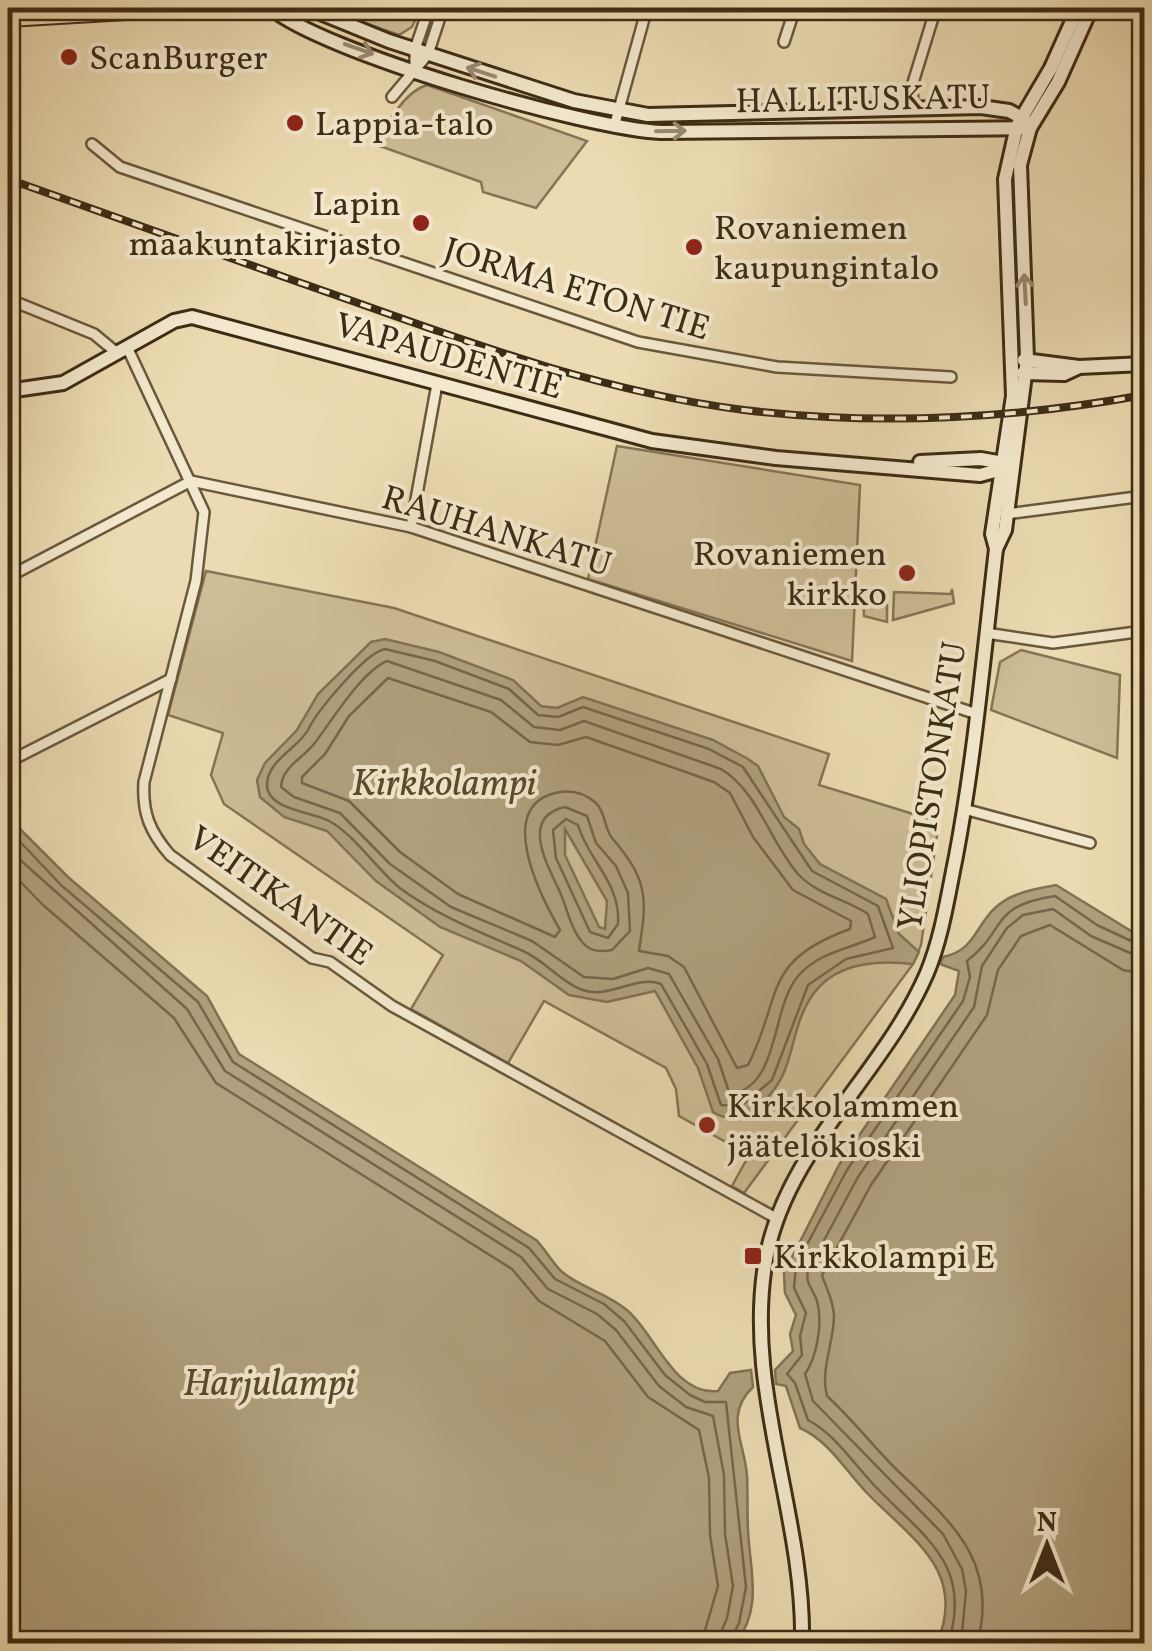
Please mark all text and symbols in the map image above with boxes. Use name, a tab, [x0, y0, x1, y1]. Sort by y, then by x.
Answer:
place label: ScanBurger	[89, 36, 268, 84]
one-way arrow	[342, 41, 373, 59]
marker: ScanBurger	[58, 46, 80, 68]
one-way arrow	[466, 61, 497, 79]
street label: HALLITUSKATU	[735, 75, 991, 127]
place label: Lappia-talo	[315, 102, 494, 150]
marker: Lappia-talo	[284, 112, 306, 134]
one-way arrow	[655, 122, 687, 141]
place label: Lapin maakuntakirjasto	[129, 182, 401, 270]
place label: Rovaniemen kaupungintalo	[714, 206, 939, 294]
marker: Lapin maakuntakirjasto	[410, 212, 432, 234]
street label: JORMA ETON TIE	[437, 228, 715, 354]
marker: Rovaniemen kaupungintalo	[683, 236, 705, 258]
one-way arrow	[1015, 273, 1034, 305]
street label: VAPAUDENTIE	[329, 302, 568, 413]
street label: RAUHANKATU	[375, 475, 617, 591]
place label: Rovaniemen kirkko	[693, 532, 887, 620]
marker: Rovaniemen kirkko	[896, 562, 918, 584]
street label: YLIOPISTONKATU	[887, 639, 981, 934]
water label: Kirkkolampi	[352, 759, 537, 812]
street label: VEITIKANTIE	[177, 816, 381, 979]
place label: Kirkkolammen jäätelökioski	[727, 1084, 959, 1172]
marker: Kirkkolammen jäätelökioski	[696, 1114, 718, 1136]
place label: Kirkkolampi E	[773, 1235, 995, 1283]
marker: Kirkkolampi E	[742, 1245, 764, 1267]
water label: Harjulampi	[183, 1359, 356, 1412]
north arrow	[997, 1496, 1097, 1596]
text: N	[1037, 1504, 1057, 1543]

